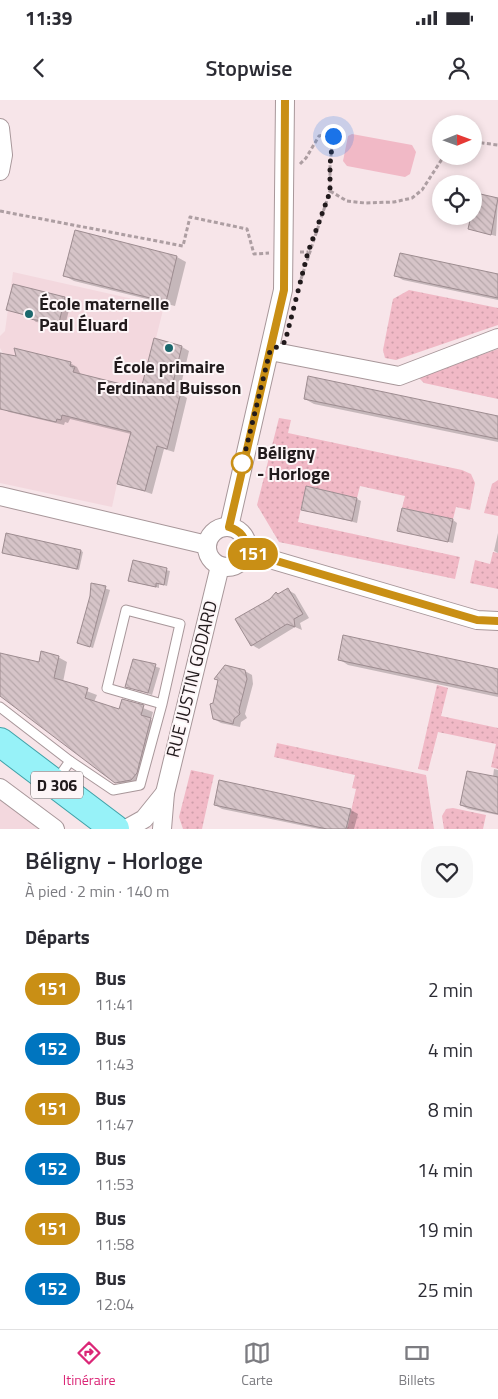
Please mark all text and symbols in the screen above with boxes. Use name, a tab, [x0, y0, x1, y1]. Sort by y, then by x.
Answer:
text: 11:39	[25, 3, 72, 32]
text: Stopwise	[206, 51, 292, 85]
icon: back	[25, 54, 53, 82]
icon: person	[445, 54, 473, 82]
north arrow	[432, 115, 482, 165]
map controls	[432, 115, 482, 225]
your location	[321, 124, 346, 149]
button: locate	[432, 175, 482, 225]
place label: École maternelle Paul Éluard	[39, 290, 169, 338]
marker: École maternelle Paul Éluard	[23, 308, 35, 320]
marker: École primaire Ferdinand Buisson	[163, 342, 175, 354]
place label: École primaire Ferdinand Buisson	[97, 353, 241, 401]
place label: Béligny - Horloge	[257, 439, 330, 487]
marker: Béligny - Horloge	[231, 452, 253, 474]
line badge: 151	[224, 538, 282, 570]
text: 151	[238, 540, 268, 567]
street label: RUE JUSTIN GODARD	[159, 598, 224, 760]
road number: D 306	[31, 772, 83, 798]
text: Béligny - Horloge	[25, 842, 203, 878]
button: heart	[421, 846, 473, 898]
text: À pied · 2 min · 140 m	[25, 879, 169, 903]
text: Départs	[25, 922, 90, 951]
text: Bus	[95, 963, 126, 992]
text: 151	[37, 975, 68, 1002]
text: 2 min	[428, 975, 473, 1004]
text: 11:41	[95, 992, 134, 1016]
text: Bus	[95, 1023, 126, 1052]
text: 152	[37, 1035, 68, 1062]
text: 4 min	[428, 1035, 473, 1064]
text: 11:43	[95, 1052, 134, 1076]
text: Bus	[95, 1083, 126, 1112]
text: 151	[37, 1095, 68, 1122]
text: 8 min	[428, 1095, 473, 1124]
text: 11:47	[95, 1112, 134, 1136]
text: Bus	[95, 1143, 126, 1172]
text: 152	[37, 1155, 68, 1182]
text: 14 min	[417, 1155, 473, 1184]
text: 11:53	[95, 1172, 134, 1196]
text: Bus	[95, 1203, 126, 1232]
text: 151	[37, 1215, 68, 1242]
text: 19 min	[417, 1215, 473, 1244]
text: 11:58	[95, 1232, 134, 1256]
text: Bus	[95, 1263, 126, 1292]
text: 152	[37, 1275, 68, 1302]
text: 25 min	[417, 1275, 473, 1304]
text: 12:04	[95, 1292, 134, 1316]
tab: Itinéraire	[63, 1339, 116, 1390]
tab: Carte	[241, 1339, 273, 1390]
tab: Billets	[398, 1339, 435, 1390]

